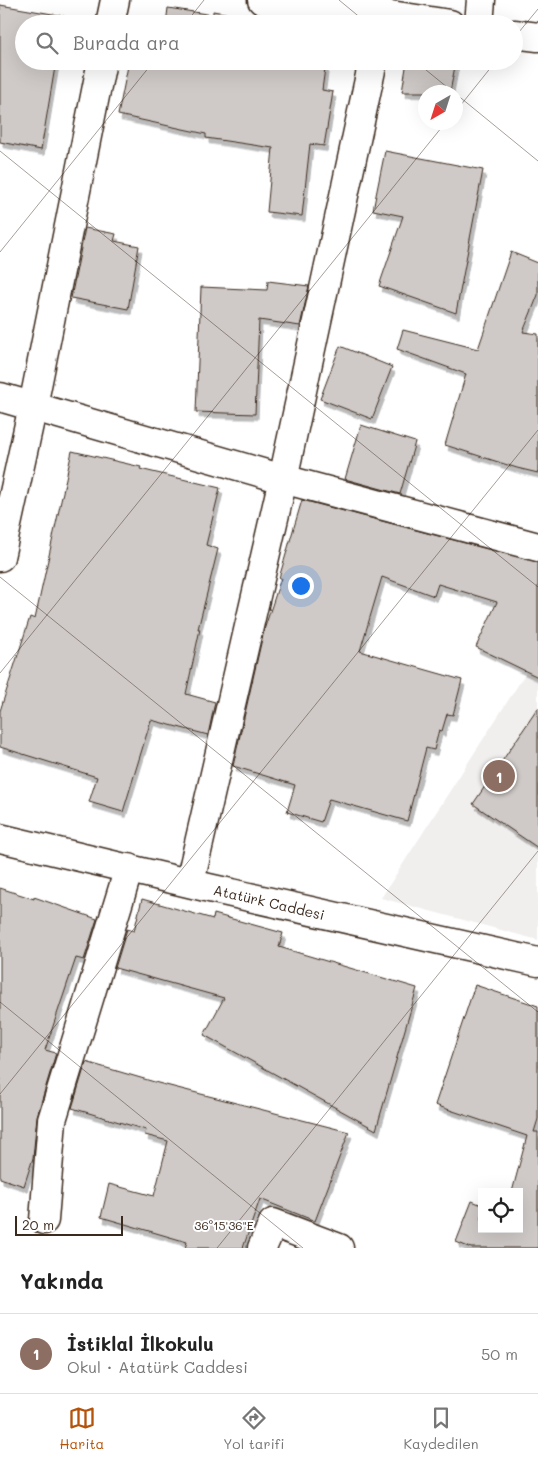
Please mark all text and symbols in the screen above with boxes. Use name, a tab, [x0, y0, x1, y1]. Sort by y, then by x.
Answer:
search box	[15, 15, 523, 70]
icon: search	[33, 29, 61, 57]
text: Burada ara	[73, 30, 180, 55]
north arrow	[418, 85, 463, 130]
your location	[288, 573, 314, 599]
pin: 1	[483, 757, 515, 795]
street label: Atatürk Caddesi	[212, 880, 326, 924]
map controls	[478, 1188, 523, 1233]
button: locate	[478, 1188, 523, 1233]
scale bar	[15, 1213, 122, 1236]
text: 20 m	[22, 1215, 54, 1234]
text: 36°15'36"E	[194, 1217, 254, 1233]
text: Yakında	[20, 1267, 104, 1294]
text: İstiklal İlkokulu	[67, 1331, 214, 1356]
text: 1	[32, 1343, 40, 1364]
text: 50 m	[481, 1343, 518, 1364]
text: Okul · Atatürk Caddesi	[67, 1356, 248, 1377]
tab: Harita	[59, 1404, 104, 1453]
tab: Yol tarifi	[223, 1404, 285, 1453]
tab: Kaydedilen	[403, 1404, 479, 1453]

